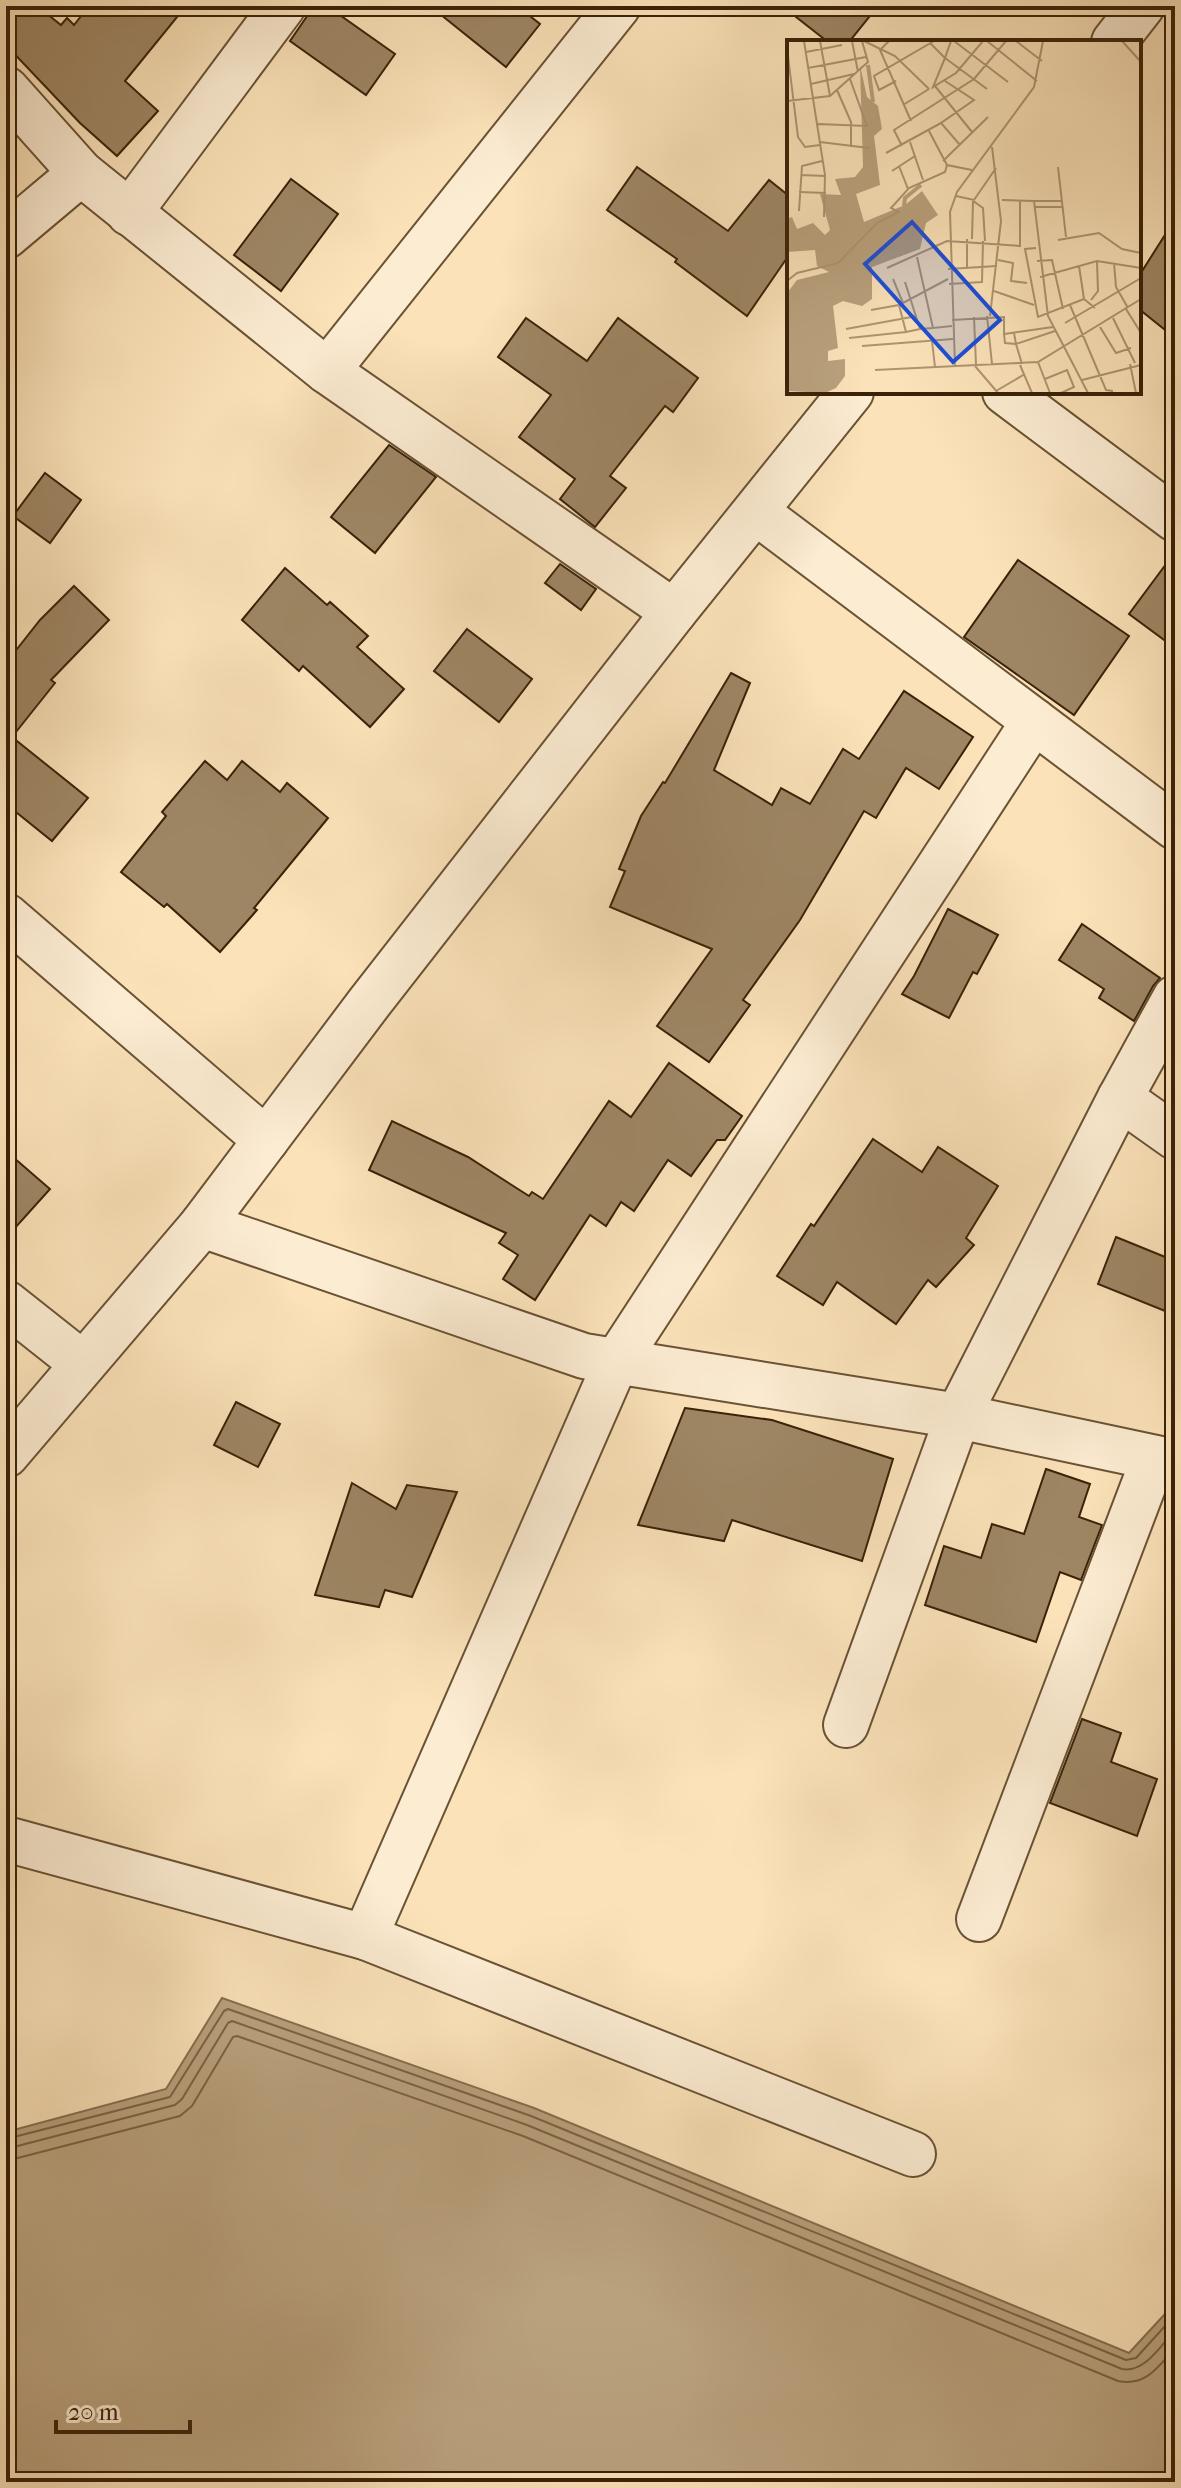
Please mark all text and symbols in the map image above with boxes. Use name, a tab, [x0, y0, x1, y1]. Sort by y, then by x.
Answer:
inset map	[787, 40, 1141, 394]
scale bar	[56, 2384, 190, 2434]
text: 20 m	[68, 2398, 119, 2426]

